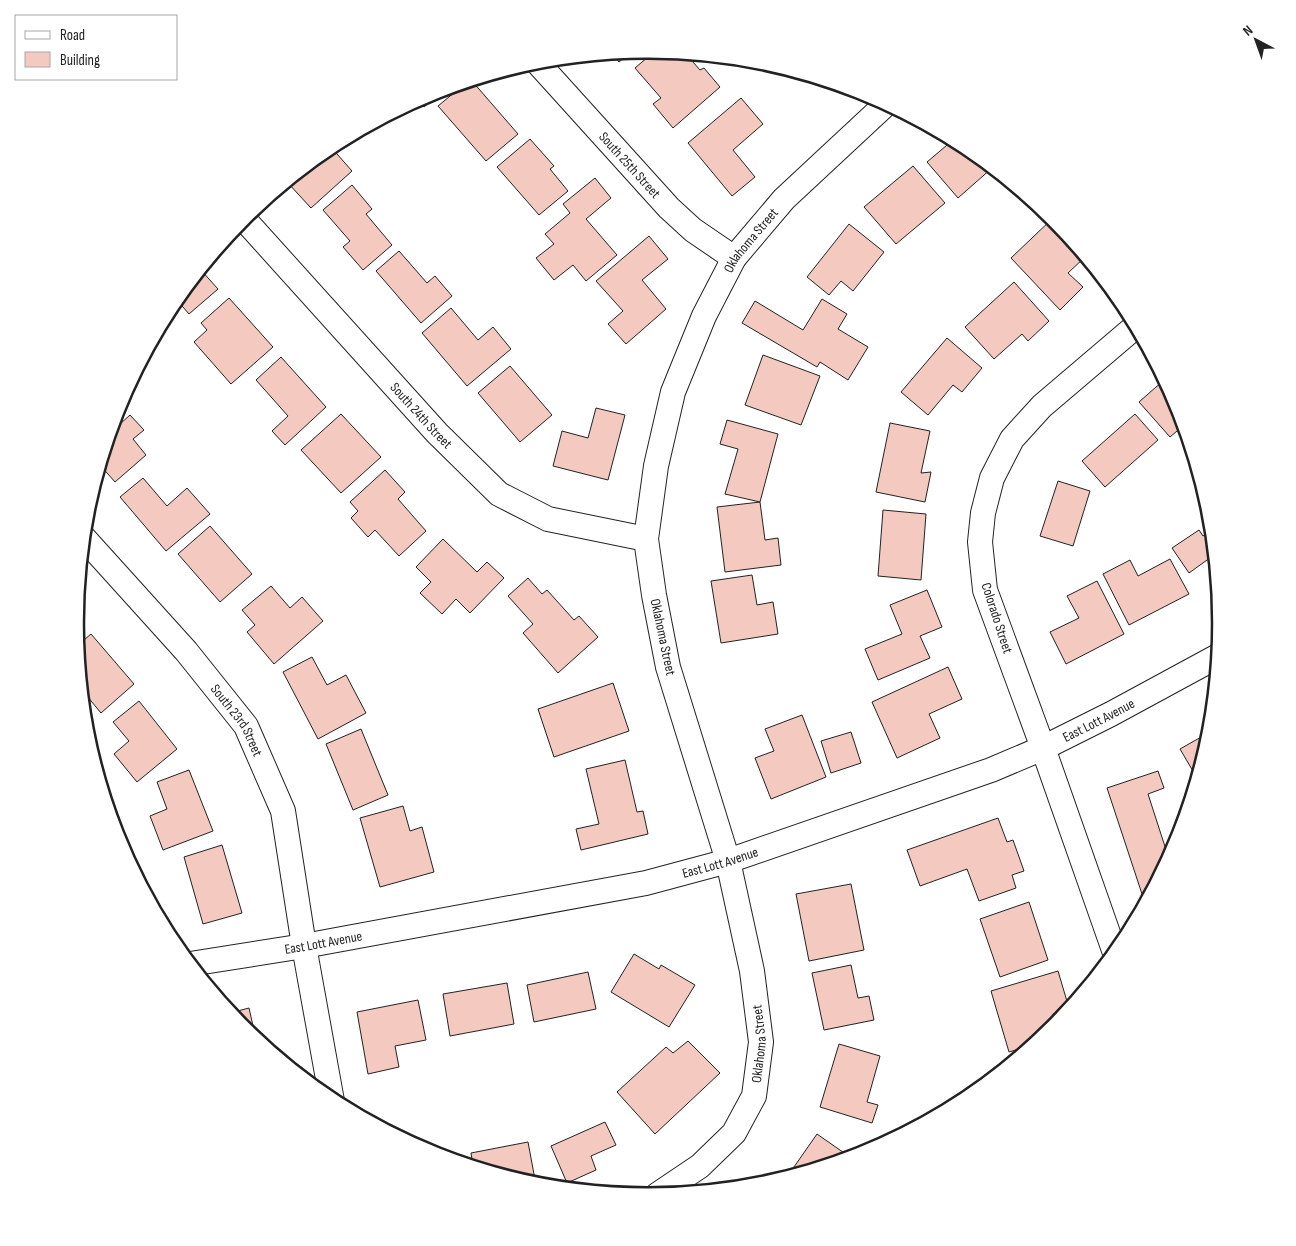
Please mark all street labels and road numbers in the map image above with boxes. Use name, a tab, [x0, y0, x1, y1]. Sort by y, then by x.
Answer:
street label: South 25th Street	[596, 128, 664, 202]
street label: Oklahoma Street	[720, 204, 781, 275]
street label: South 24th Street	[387, 379, 456, 452]
street label: Colorado Street	[978, 580, 1016, 656]
street label: Oklahoma Street	[647, 597, 679, 677]
street label: South 23rd Street	[207, 681, 267, 759]
street label: East Lott Avenue	[1060, 694, 1137, 745]
street label: East Lott Avenue	[680, 843, 760, 881]
street label: East Lott Avenue	[283, 927, 363, 957]
street label: Oklahoma Street	[747, 1004, 769, 1084]

